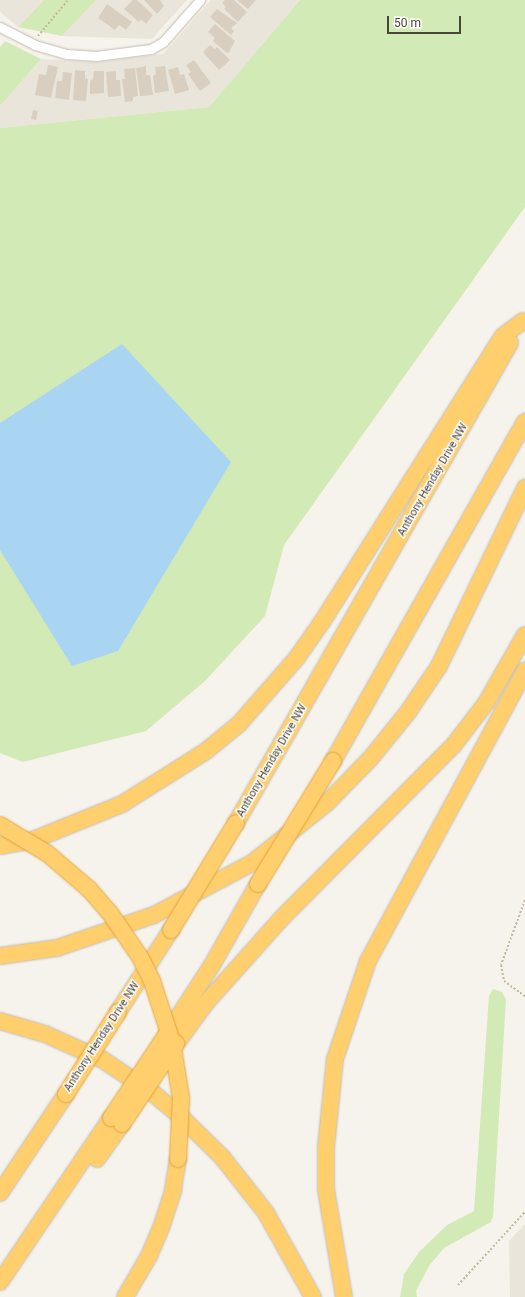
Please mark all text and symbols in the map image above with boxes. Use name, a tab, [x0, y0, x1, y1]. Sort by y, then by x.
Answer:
scale bar	[389, 8, 463, 34]
text: 50 m	[394, 16, 421, 30]
street label: Anthony Henday Drive NW	[395, 421, 471, 539]
street label: Anthony Henday Drive NW	[234, 702, 310, 820]
street label: Anthony Henday Drive NW	[62, 980, 142, 1094]

